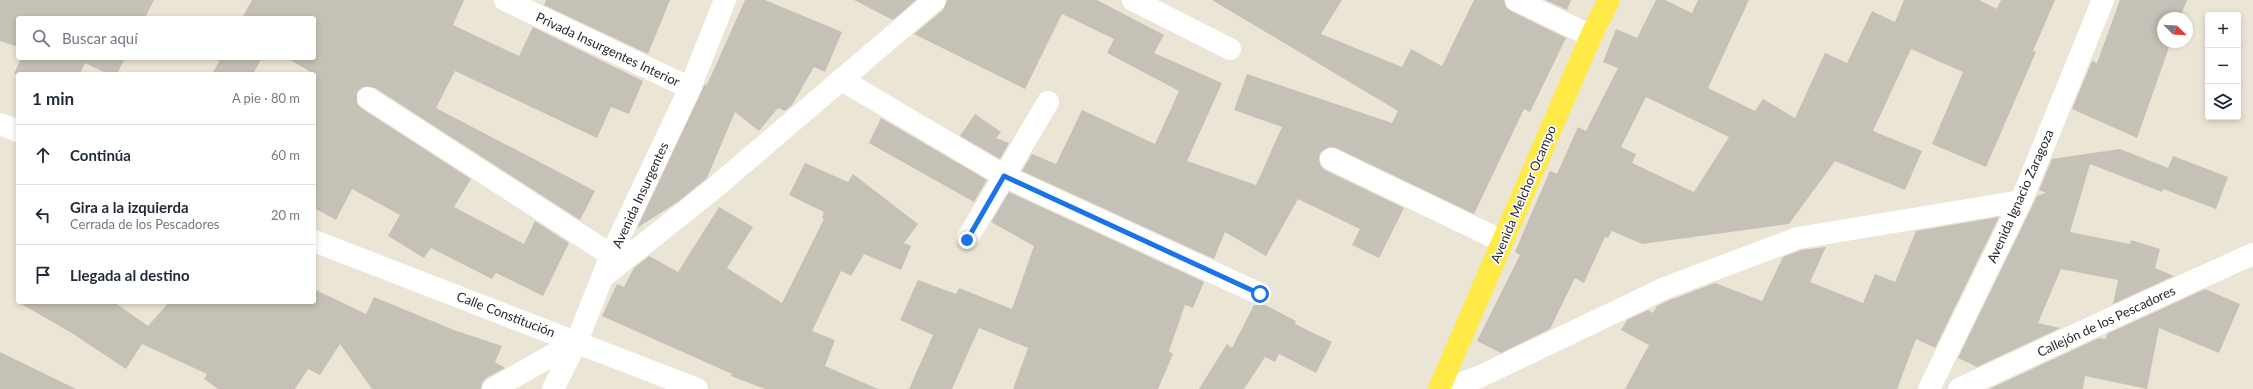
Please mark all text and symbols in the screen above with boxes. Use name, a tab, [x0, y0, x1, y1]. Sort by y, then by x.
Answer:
street label: Privada Insurgentes Interior	[533, 9, 683, 90]
north arrow	[2157, 12, 2193, 48]
map controls	[2205, 12, 2241, 120]
button: +	[2205, 12, 2241, 48]
search box	[16, 16, 316, 60]
icon: search	[30, 27, 52, 49]
text: Buscar aquí	[62, 29, 138, 47]
button: −	[2205, 48, 2241, 84]
button: layers	[2205, 84, 2241, 120]
text: 1 min	[32, 88, 74, 109]
text: A pie · 80 m	[232, 90, 300, 106]
street label: Avenida Melchor Ocampo	[1487, 123, 1559, 265]
street label: Avenida Ignacio Zaragoza	[1983, 127, 2057, 265]
street label: Avenida Insurgentes	[608, 139, 672, 251]
icon: ahead	[32, 144, 54, 166]
text: Continúa	[70, 146, 131, 164]
text: 60 m	[271, 147, 300, 163]
text: Gira a la izquierda	[70, 198, 189, 216]
icon: left	[32, 204, 54, 226]
text: 20 m	[271, 207, 300, 223]
text: Cerrada de los Pescadores	[70, 216, 219, 232]
route end	[958, 231, 976, 249]
icon: arrive	[32, 264, 54, 286]
text: Llegada al destino	[70, 266, 190, 284]
street label: Callejón de los Pescadores	[2034, 282, 2178, 360]
route start	[1251, 285, 1269, 303]
street label: Calle Constitución	[455, 288, 557, 340]

